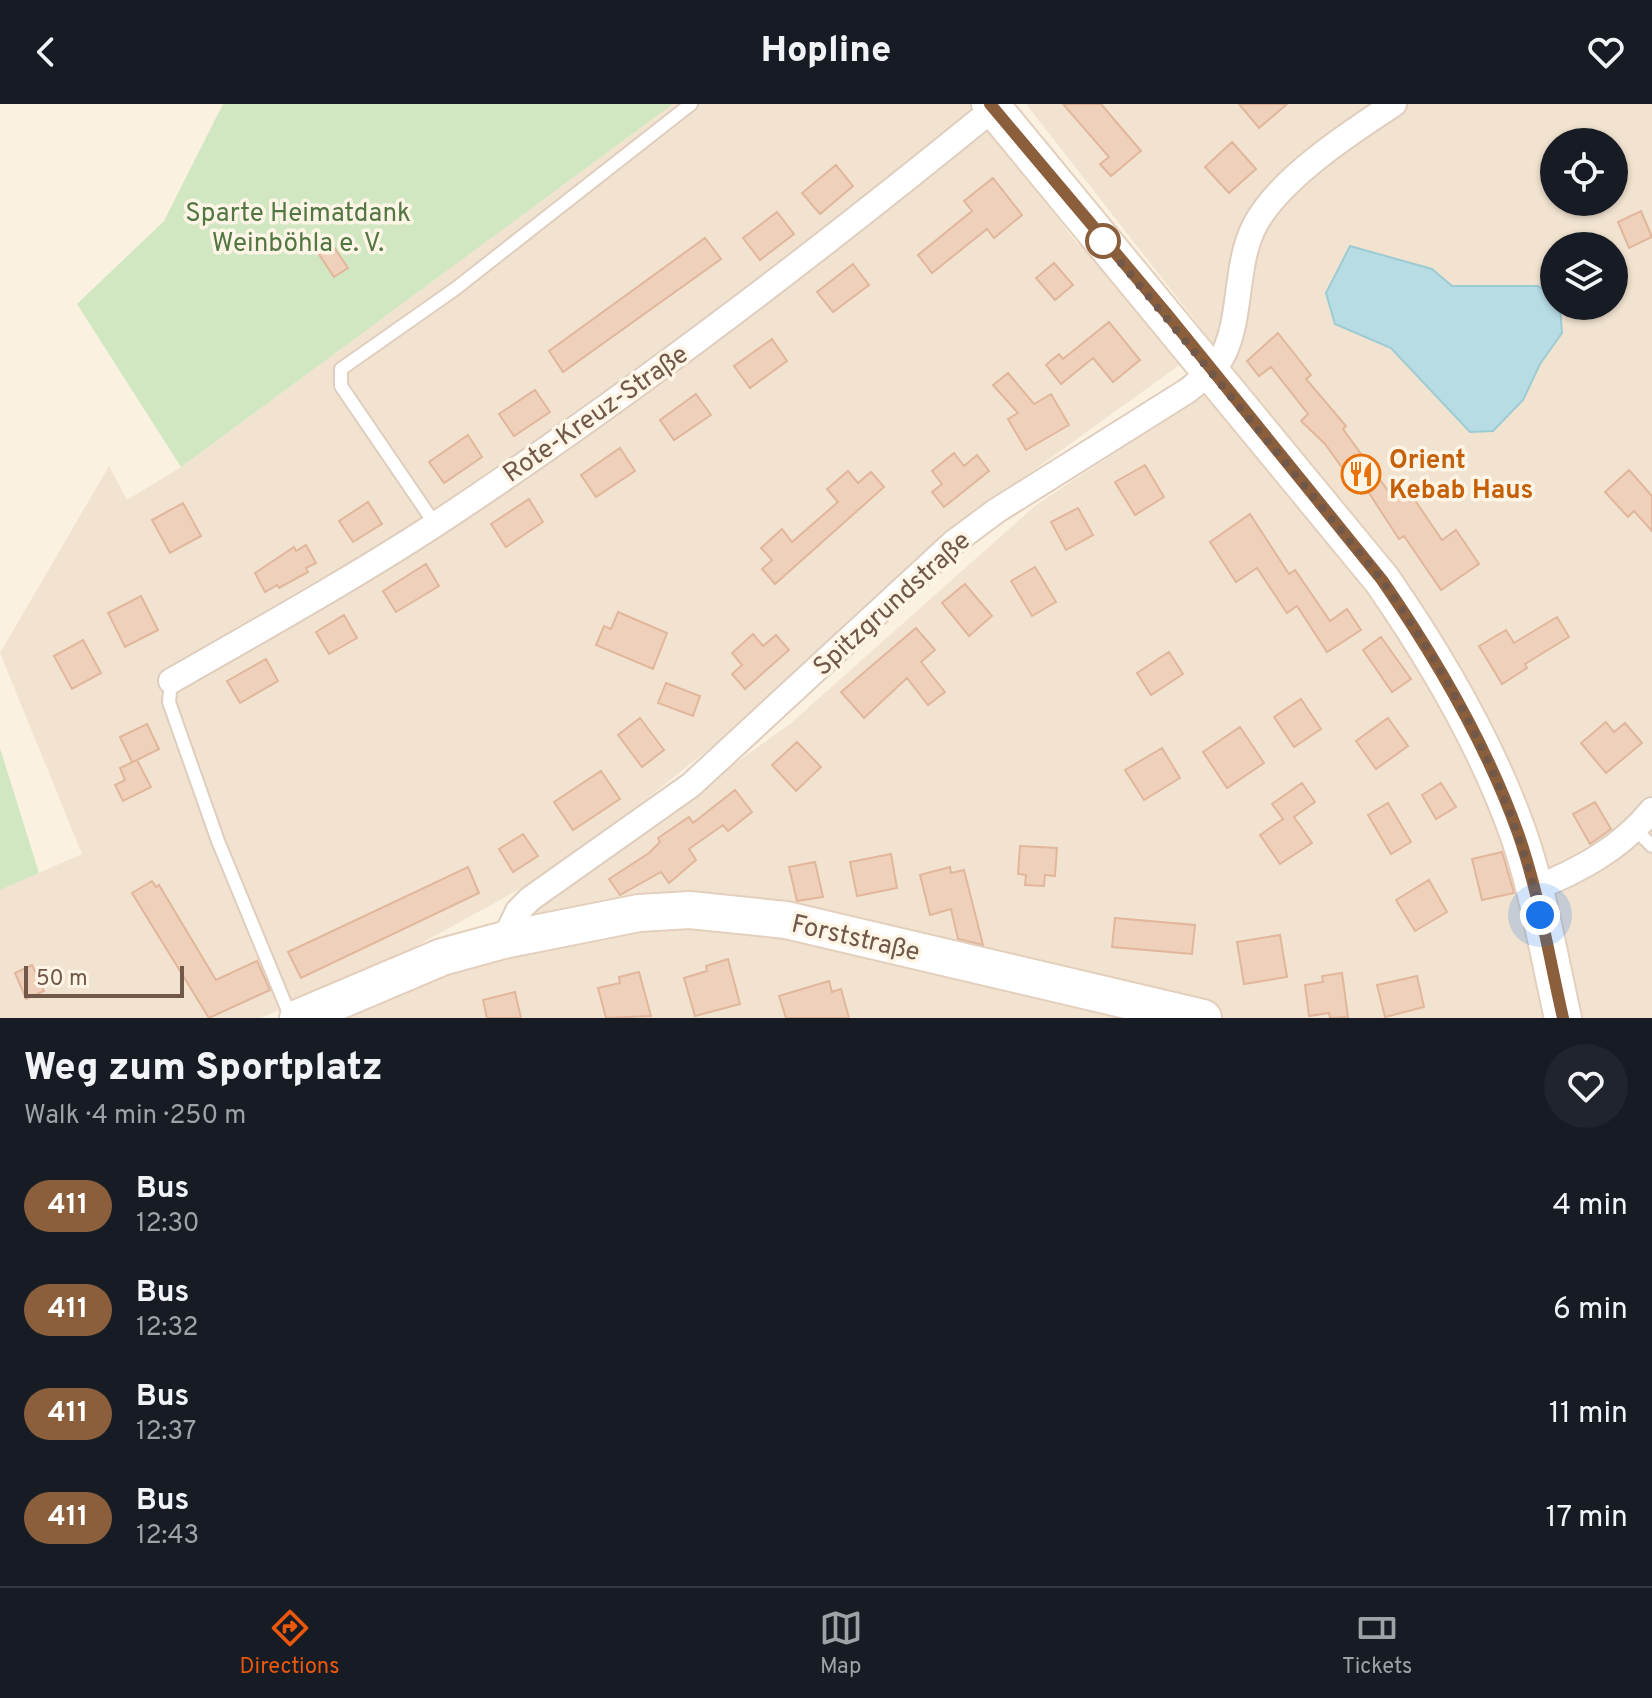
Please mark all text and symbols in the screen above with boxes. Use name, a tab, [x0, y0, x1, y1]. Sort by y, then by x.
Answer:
text: Hopline	[761, 29, 891, 75]
icon: back	[24, 30, 68, 74]
icon: heart	[1584, 30, 1628, 74]
map controls	[1540, 128, 1628, 320]
button: locate	[1540, 128, 1628, 216]
park label: Sparte Heimatdank Weinböhla e. V.	[185, 198, 411, 261]
unlabelled marker	[1086, 224, 1120, 258]
button: layers	[1540, 232, 1628, 320]
street label: Rote-Kreuz-Straße	[497, 339, 695, 491]
place label: Orient Kebab Haus	[1389, 445, 1533, 508]
restaurant icon: Orient Kebab Haus	[1340, 453, 1382, 495]
street label: Spitzgrundstraße	[807, 525, 978, 684]
your location	[1520, 895, 1560, 935]
street label: Forststraße	[788, 909, 923, 970]
scale bar	[24, 962, 184, 998]
text: 50 m	[36, 966, 88, 993]
button: heart	[1544, 1044, 1628, 1128]
text: Weg zum Sportplatz	[24, 1045, 383, 1094]
text: Walk · 4 min · 250 m	[24, 1100, 246, 1133]
text: Bus	[136, 1171, 189, 1208]
text: 411	[48, 1188, 88, 1224]
text: 4 min	[1552, 1188, 1628, 1225]
text: 12:30	[136, 1208, 200, 1241]
text: Bus	[136, 1275, 189, 1312]
text: 411	[48, 1292, 88, 1328]
text: 6 min	[1553, 1292, 1628, 1329]
text: 12:32	[136, 1312, 199, 1345]
text: Bus	[136, 1379, 189, 1416]
text: 411	[48, 1396, 88, 1432]
text: 11 min	[1549, 1396, 1628, 1433]
text: 12:37	[136, 1416, 196, 1449]
text: Bus	[136, 1483, 189, 1520]
text: 411	[48, 1500, 88, 1536]
text: 17 min	[1545, 1500, 1628, 1537]
text: 12:43	[136, 1520, 199, 1553]
tab: Directions	[240, 1606, 340, 1681]
tab: Map	[819, 1606, 863, 1681]
tab: Tickets	[1342, 1606, 1412, 1681]

